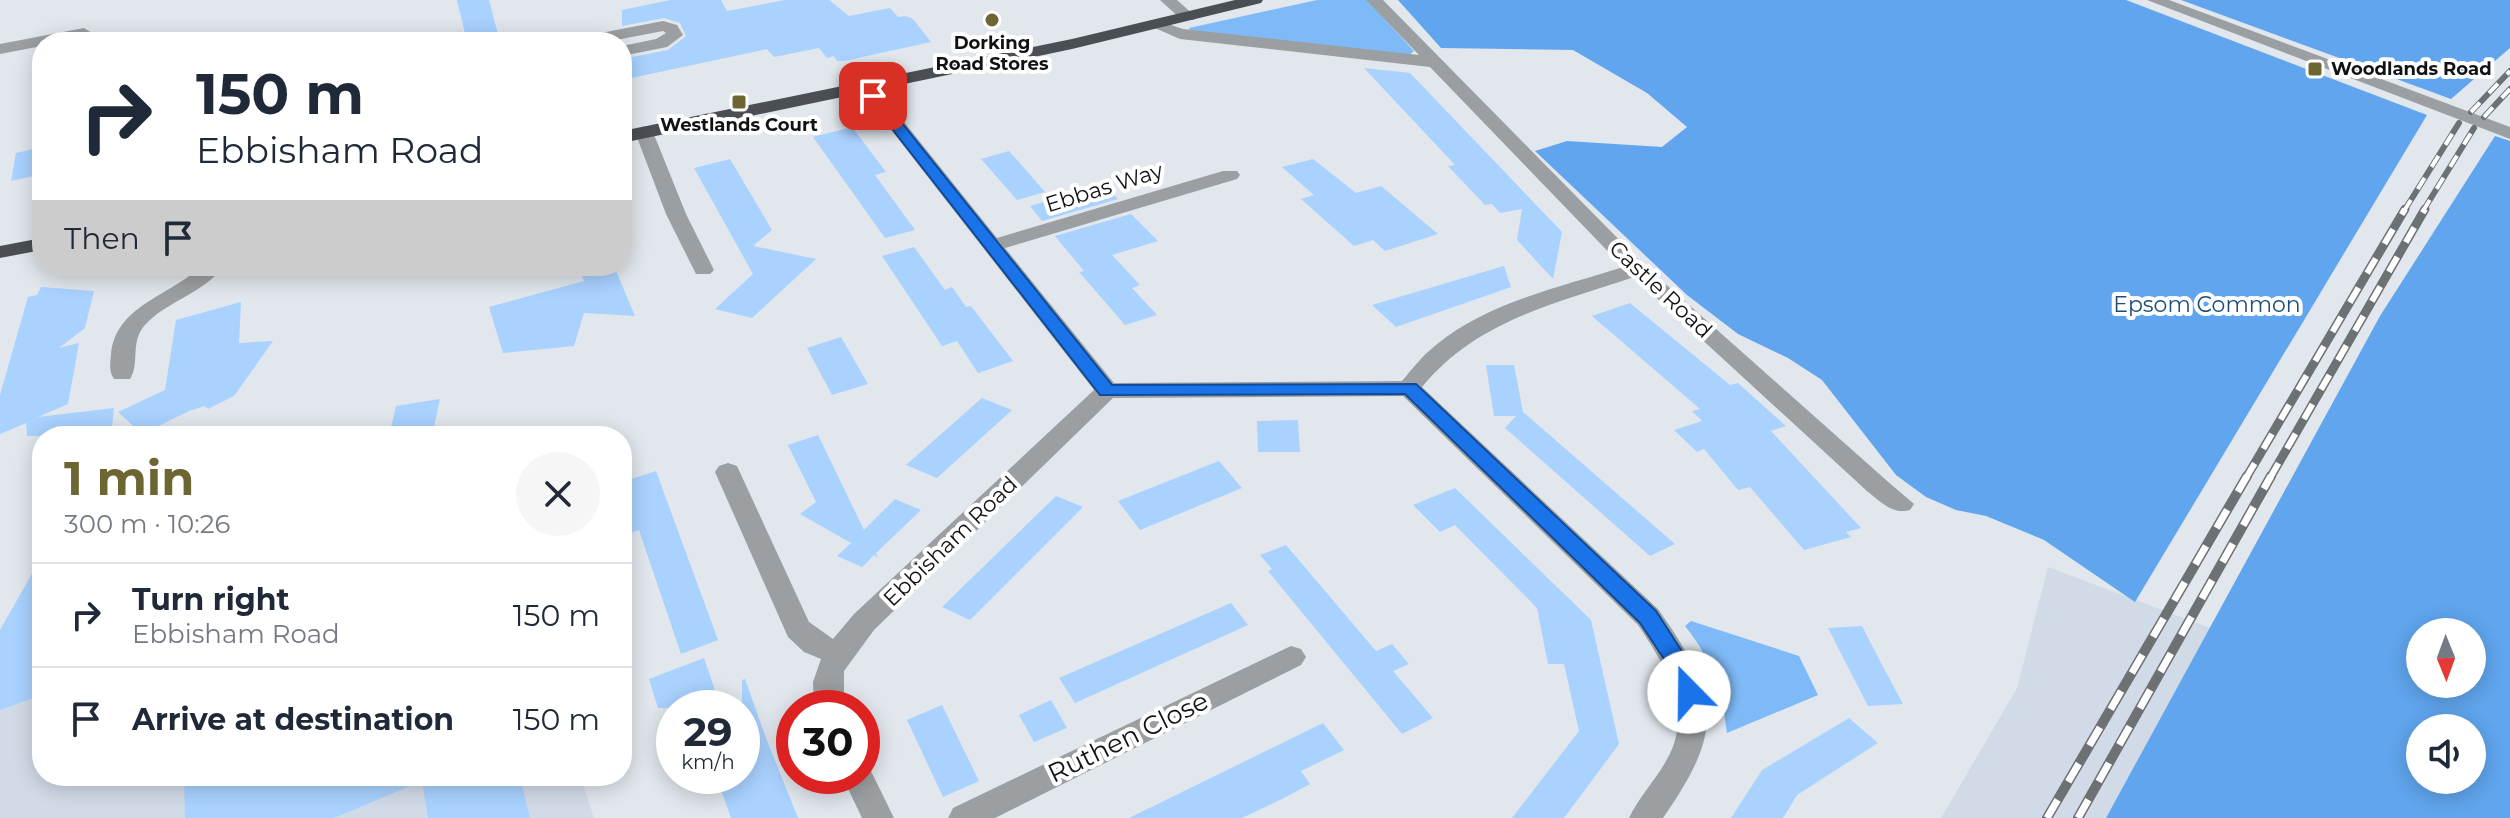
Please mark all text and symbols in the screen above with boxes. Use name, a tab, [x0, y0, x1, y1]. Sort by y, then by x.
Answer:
marker: Dorking Road Stores	[983, 11, 1001, 29]
place label: Dorking Road Stores	[936, 32, 1049, 75]
place label: Woodlands Road	[2331, 58, 2492, 80]
text: 150 m	[196, 60, 364, 128]
marker: Woodlands Road	[2306, 60, 2324, 78]
pin	[839, 62, 907, 130]
icon: right	[64, 64, 168, 168]
icon: arrive	[851, 74, 895, 118]
marker: Westlands Court	[730, 93, 748, 111]
place label: Westlands Court	[660, 114, 818, 136]
text: Ebbisham Road	[196, 128, 483, 172]
street label: Ebbas Way	[1042, 157, 1166, 218]
icon: arrive	[156, 216, 200, 260]
text: Then	[64, 220, 140, 257]
street label: Castle Road	[1604, 235, 1718, 344]
park label: Epsom Common	[2113, 291, 2301, 318]
text: 1 min	[64, 449, 194, 507]
button: close	[516, 452, 600, 536]
street label: Ebbisham Road	[878, 471, 1023, 612]
text: 300 m · 10:26	[64, 508, 230, 540]
text: Turn right	[132, 581, 289, 618]
icon: right	[64, 593, 108, 637]
text: 150 m	[513, 597, 600, 634]
text: Ebbisham Road	[132, 618, 340, 650]
north arrow	[2406, 618, 2486, 698]
map controls	[2406, 618, 2486, 794]
position arrow	[1647, 650, 1731, 734]
street label: Ruthen Close	[1043, 684, 1213, 790]
speed limit sign: 30	[776, 690, 880, 794]
icon: arrive	[64, 697, 108, 741]
text: Arrive at destination	[132, 701, 454, 738]
text: 150 m	[513, 701, 600, 738]
text: 29	[683, 707, 733, 756]
button: sound	[2406, 714, 2486, 794]
text: km/h	[681, 750, 735, 774]

